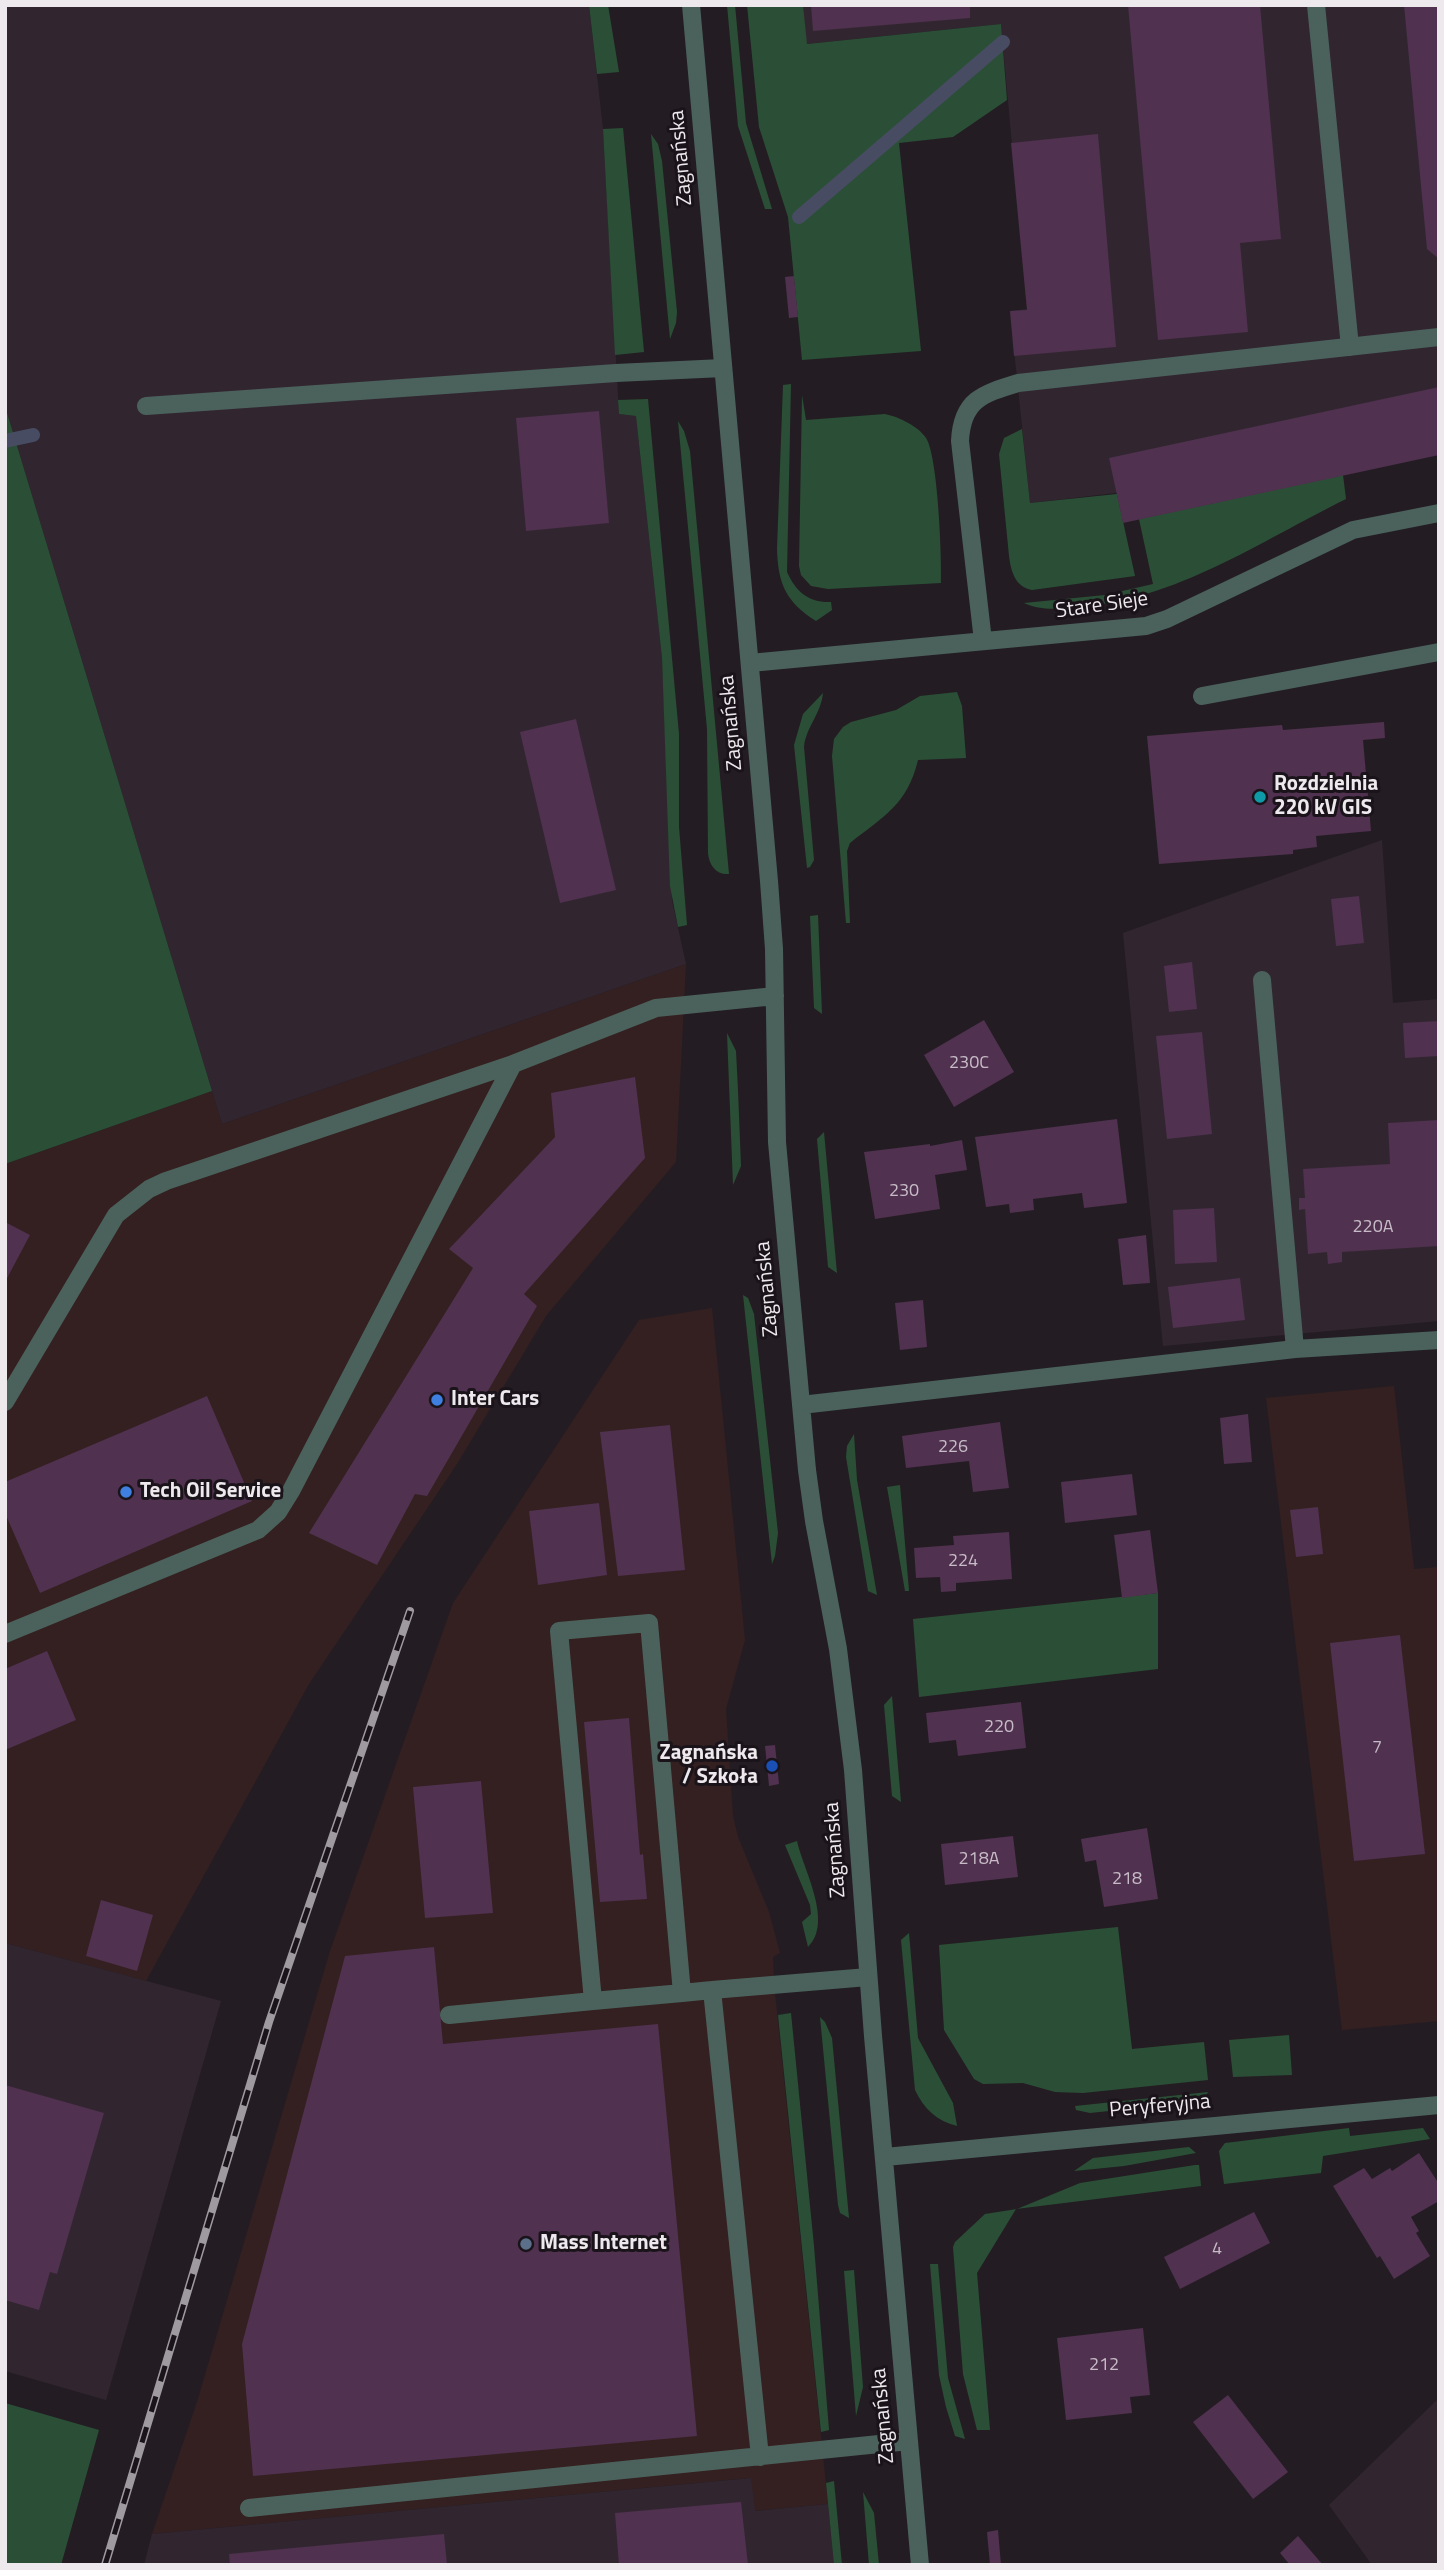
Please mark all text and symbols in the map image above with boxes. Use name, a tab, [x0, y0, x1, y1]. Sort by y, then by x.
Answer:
street label: Zagnańska	[665, 109, 699, 207]
street label: Stare Sieje	[1054, 587, 1150, 625]
street label: Zagnańska	[715, 674, 749, 772]
place label: Rozdzielnia 220 kV GIS	[1274, 772, 1378, 822]
marker: Rozdzielnia 220 kV GIS	[1252, 789, 1268, 805]
house number: 230C	[949, 1053, 989, 1075]
house number: 230	[889, 1181, 919, 1203]
house number: 220A	[1353, 1217, 1393, 1239]
street label: Zagnańska	[751, 1240, 785, 1338]
place label: Inter Cars	[451, 1387, 539, 1413]
marker: Inter Cars	[429, 1392, 445, 1408]
house number: 226	[938, 1437, 968, 1459]
place label: Tech Oil Service	[140, 1479, 281, 1505]
marker: Tech Oil Service	[118, 1484, 134, 1500]
house number: 224	[948, 1551, 978, 1573]
house number: 220	[984, 1717, 1014, 1739]
house number: 7	[1372, 1738, 1382, 1760]
place label: Zagnańska / Szkoła	[659, 1741, 758, 1791]
marker: Zagnańska / Szkoła	[764, 1758, 780, 1774]
street label: Zagnańska	[820, 1801, 852, 1899]
house number: 218A	[959, 1849, 999, 1871]
house number: 218	[1112, 1869, 1142, 1891]
street label: Peryferyjna	[1108, 2090, 1212, 2124]
place label: Mass Internet	[540, 2231, 667, 2257]
marker: Mass Internet	[518, 2236, 534, 2252]
house number: 4	[1212, 2239, 1222, 2261]
house number: 212	[1089, 2355, 1119, 2377]
street label: Zagnańska	[867, 2367, 901, 2465]

